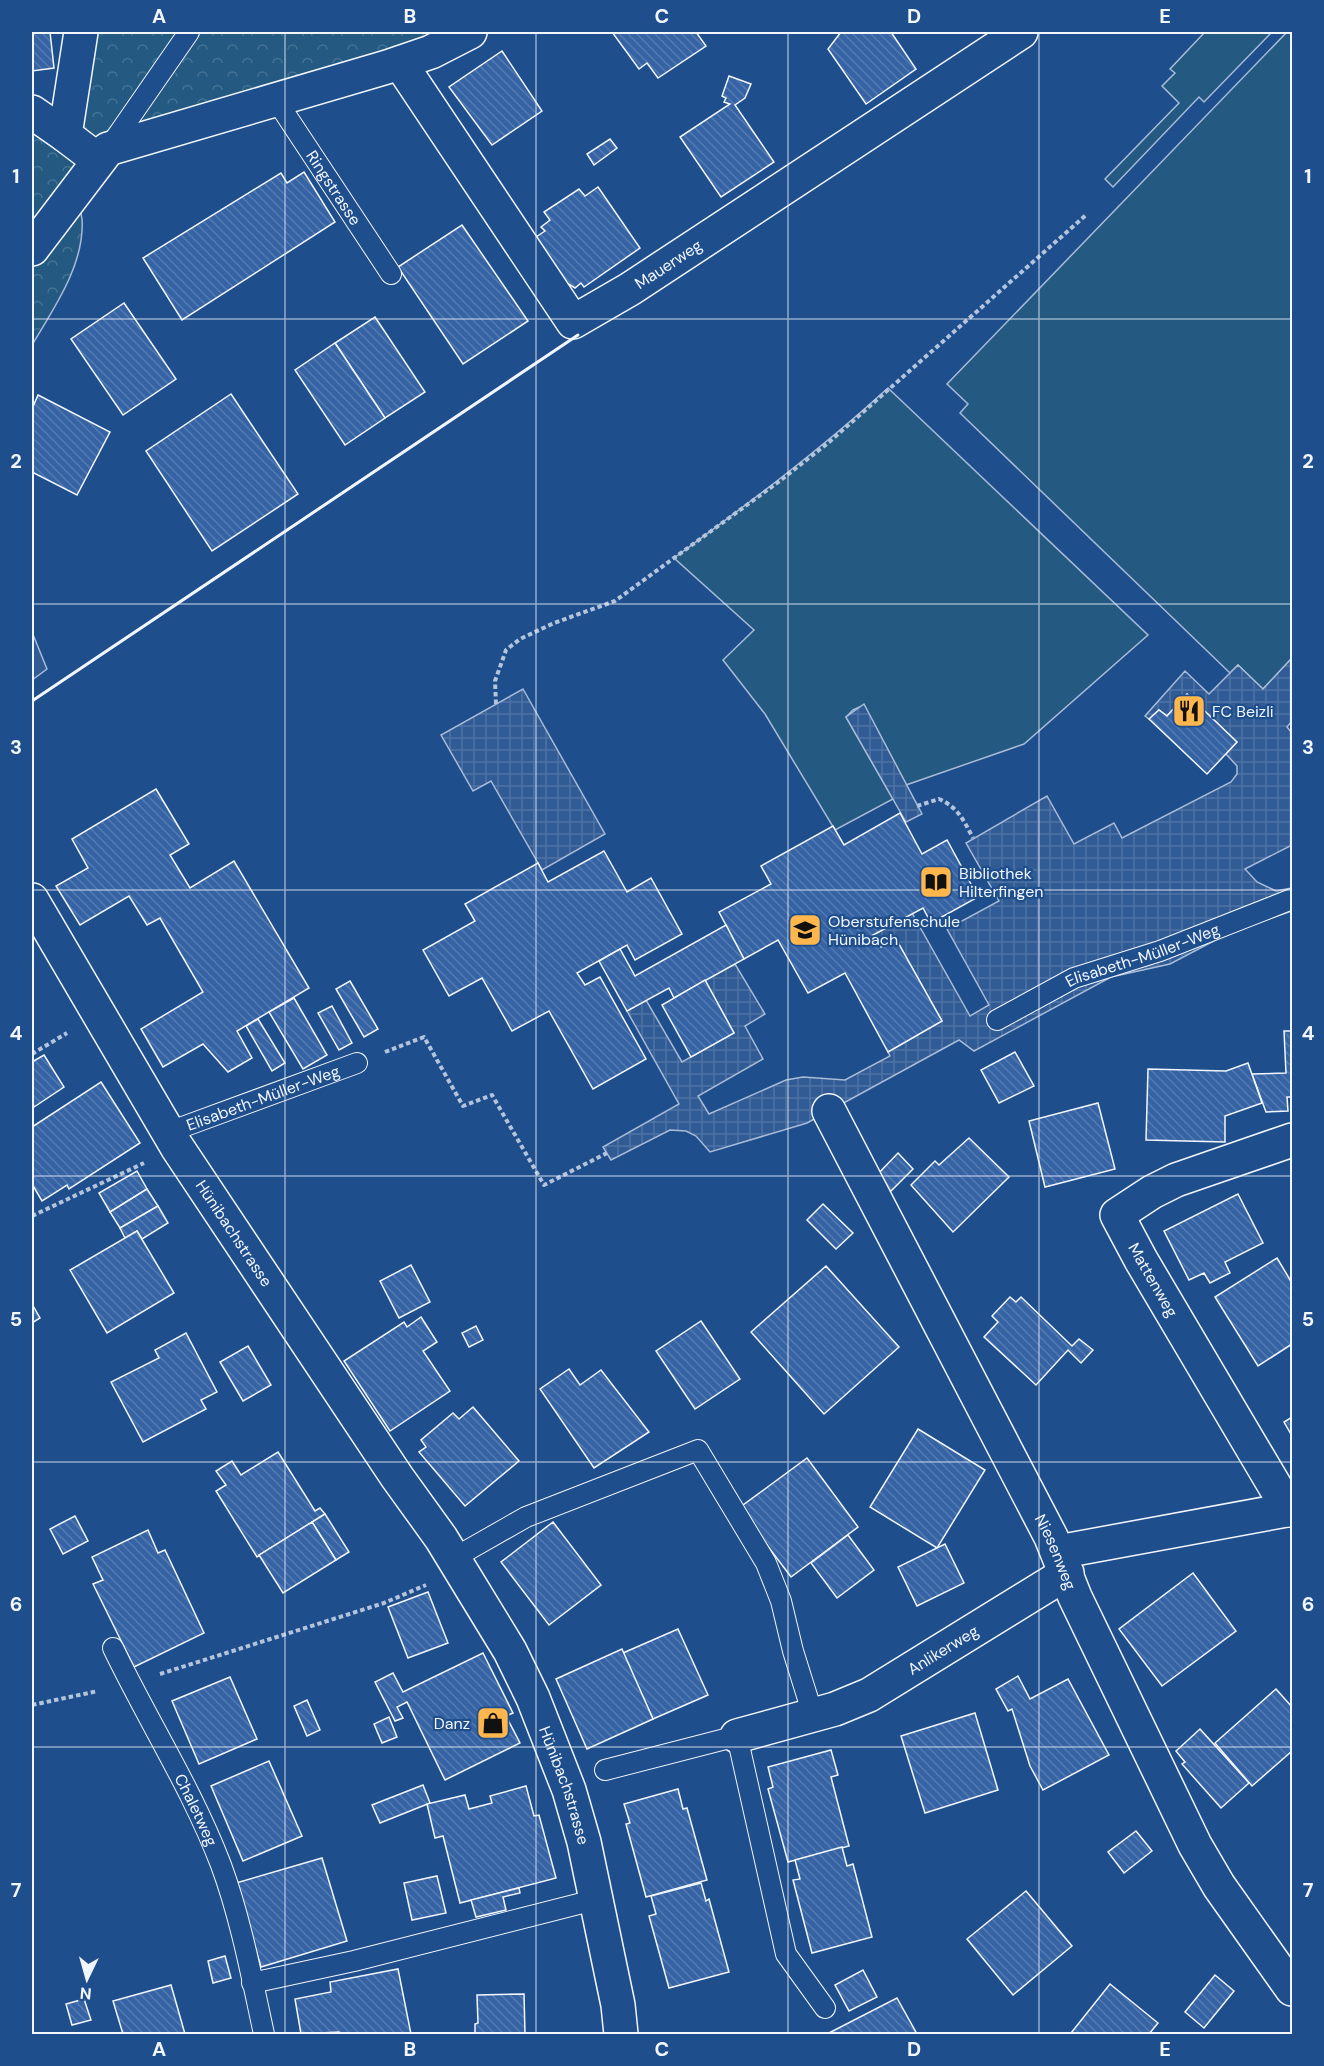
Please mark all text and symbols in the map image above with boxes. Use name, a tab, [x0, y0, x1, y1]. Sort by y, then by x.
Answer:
text: A	[152, 3, 166, 29]
text: B	[404, 3, 416, 29]
text: C	[655, 3, 669, 29]
text: D	[907, 3, 921, 29]
text: E	[1159, 3, 1171, 29]
street label: Ringstrasse	[302, 146, 366, 229]
text: 1	[12, 163, 20, 189]
text: 1	[1304, 163, 1312, 189]
street label: Mauerweg	[631, 234, 706, 294]
text: 2	[10, 448, 22, 474]
text: 2	[1302, 448, 1314, 474]
restaurant icon: FC Beizli	[1171, 693, 1207, 729]
place label: FC Beizli	[1212, 701, 1274, 722]
text: 3	[10, 734, 22, 760]
text: 3	[1302, 734, 1314, 760]
place label: Bibliothek Hilterfingen	[959, 863, 1043, 902]
library icon: Bibliothek Hilterfingen	[918, 864, 954, 900]
place label: Oberstufenschule Hünibach	[828, 911, 960, 950]
school or university icon: Oberstufenschule Hünibach	[787, 912, 823, 948]
street label: Elisabeth-Müller-Weg	[1061, 918, 1223, 991]
text: 4	[10, 1020, 23, 1046]
text: 4	[1302, 1020, 1315, 1046]
street label: Elisabeth-Müller-Weg	[183, 1060, 342, 1135]
street label: Hünibachstrasse	[191, 1176, 278, 1291]
street label: Mattenweg	[1123, 1239, 1183, 1321]
text: 5	[10, 1306, 22, 1332]
text: 5	[1302, 1306, 1314, 1332]
street label: Niesenweg	[1030, 1510, 1081, 1593]
text: 6	[10, 1591, 22, 1617]
text: 6	[1302, 1591, 1314, 1617]
street label: Anlikerweg	[903, 1620, 982, 1679]
shop icon: Danz	[475, 1705, 511, 1741]
place label: Danz	[434, 1713, 470, 1734]
street label: Hünibachstrasse	[535, 1723, 595, 1847]
street label: Chaletweg	[170, 1770, 223, 1849]
text: 7	[11, 1877, 22, 1903]
text: 7	[1303, 1877, 1314, 1903]
north arrow	[57, 1949, 117, 2009]
text: N	[79, 1982, 92, 2004]
text: A	[152, 2036, 166, 2062]
text: B	[404, 2036, 416, 2062]
text: C	[655, 2036, 669, 2062]
text: D	[907, 2036, 921, 2062]
text: E	[1159, 2036, 1171, 2062]

